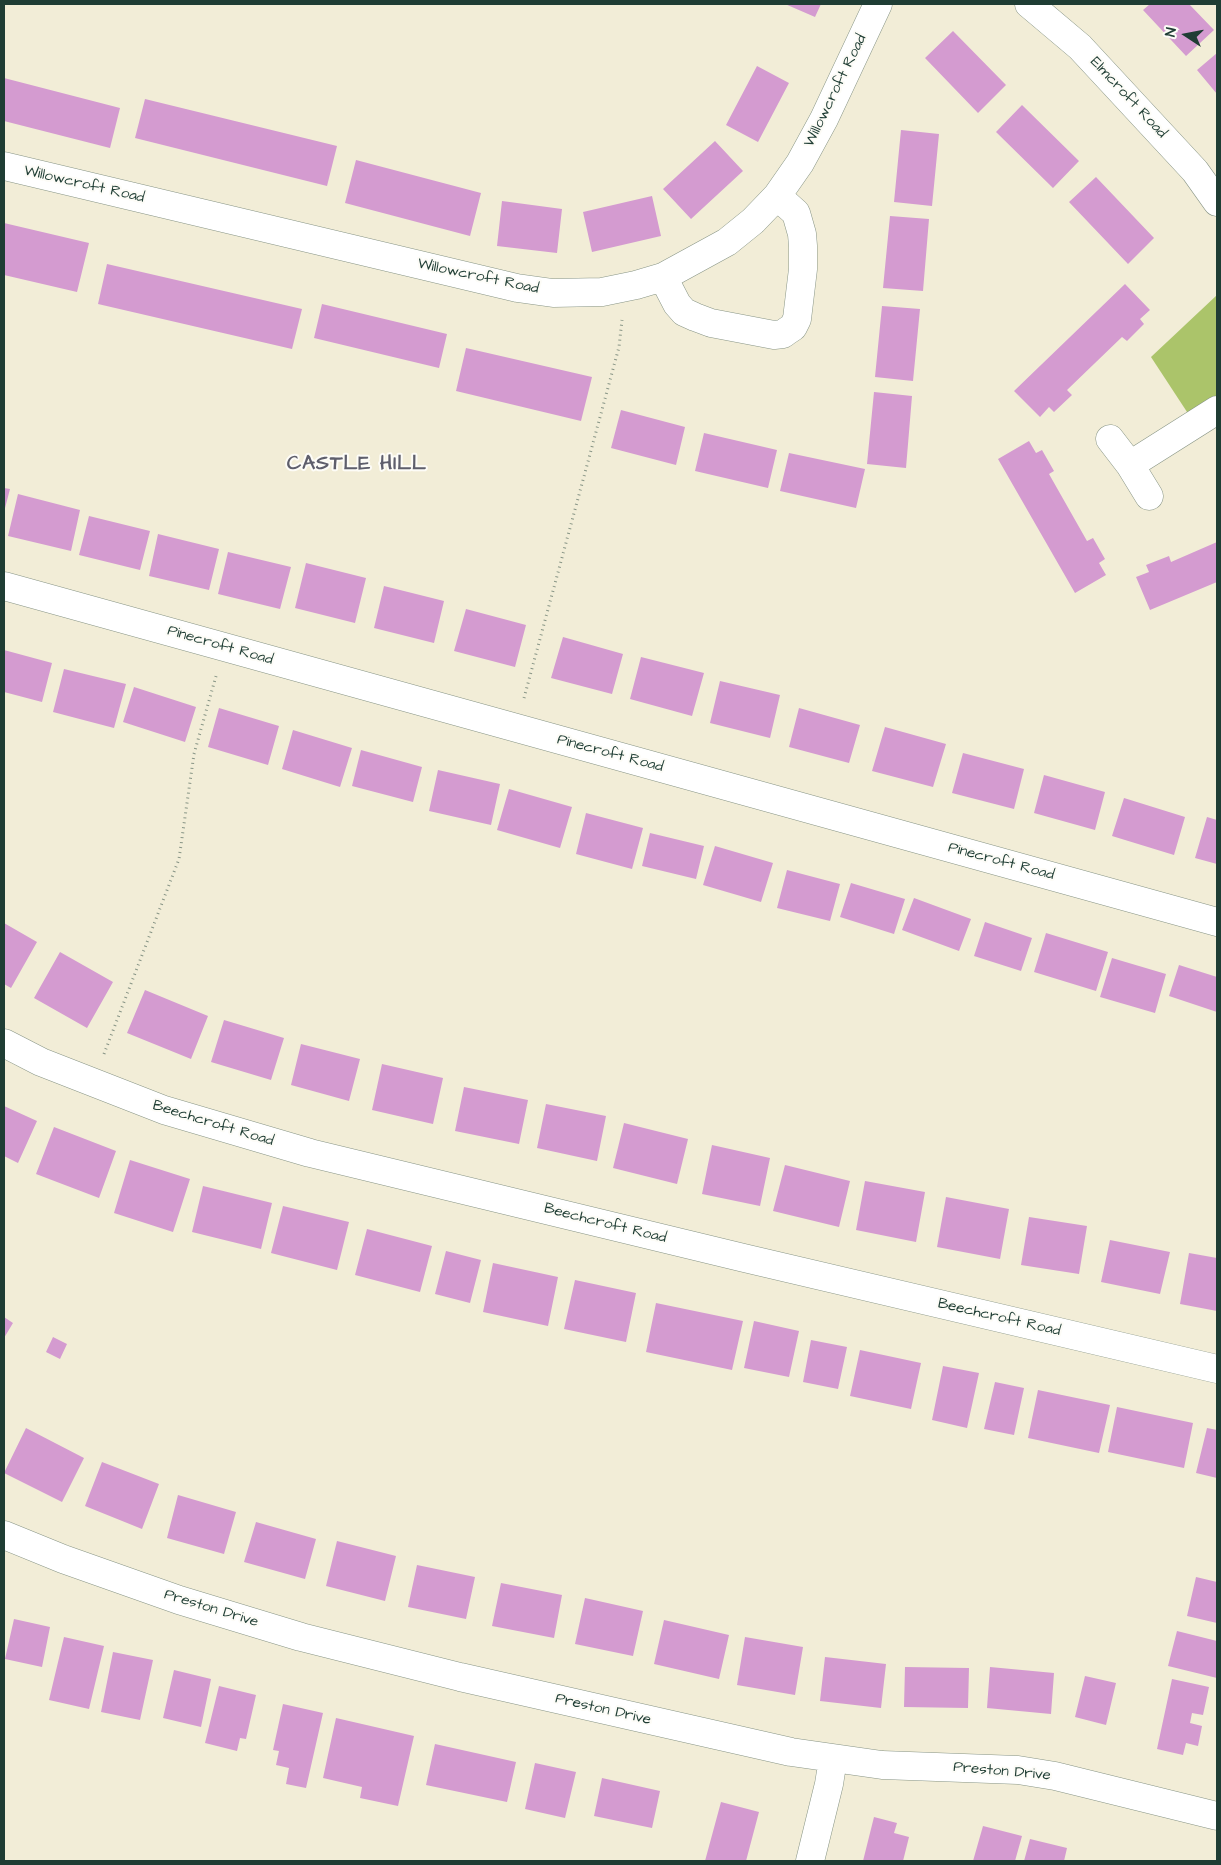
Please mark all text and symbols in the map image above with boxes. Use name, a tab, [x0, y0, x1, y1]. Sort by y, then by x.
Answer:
north arrow	[1161, 10, 1211, 60]
text: N	[1161, 26, 1182, 38]
street label: Willowcroft Road	[801, 32, 871, 150]
street label: Elmcroft Road	[1086, 54, 1170, 142]
street label: Willowcroft Road	[22, 162, 146, 208]
street label: Willowcroft Road	[416, 255, 540, 299]
district label: CASTLE HILL	[286, 453, 428, 477]
street label: Pinecroft Road	[165, 622, 275, 670]
street label: Pinecroft Road	[555, 731, 665, 777]
street label: Pinecroft Road	[946, 839, 1056, 885]
street label: Beechcroft Road	[150, 1097, 276, 1151]
street label: Beechcroft Road	[542, 1200, 668, 1248]
street label: Beechcroft Road	[936, 1295, 1062, 1341]
street label: Preston Drive	[162, 1586, 260, 1632]
street label: Preston Drive	[553, 1690, 653, 1730]
street label: Preston Drive	[953, 1759, 1051, 1785]

